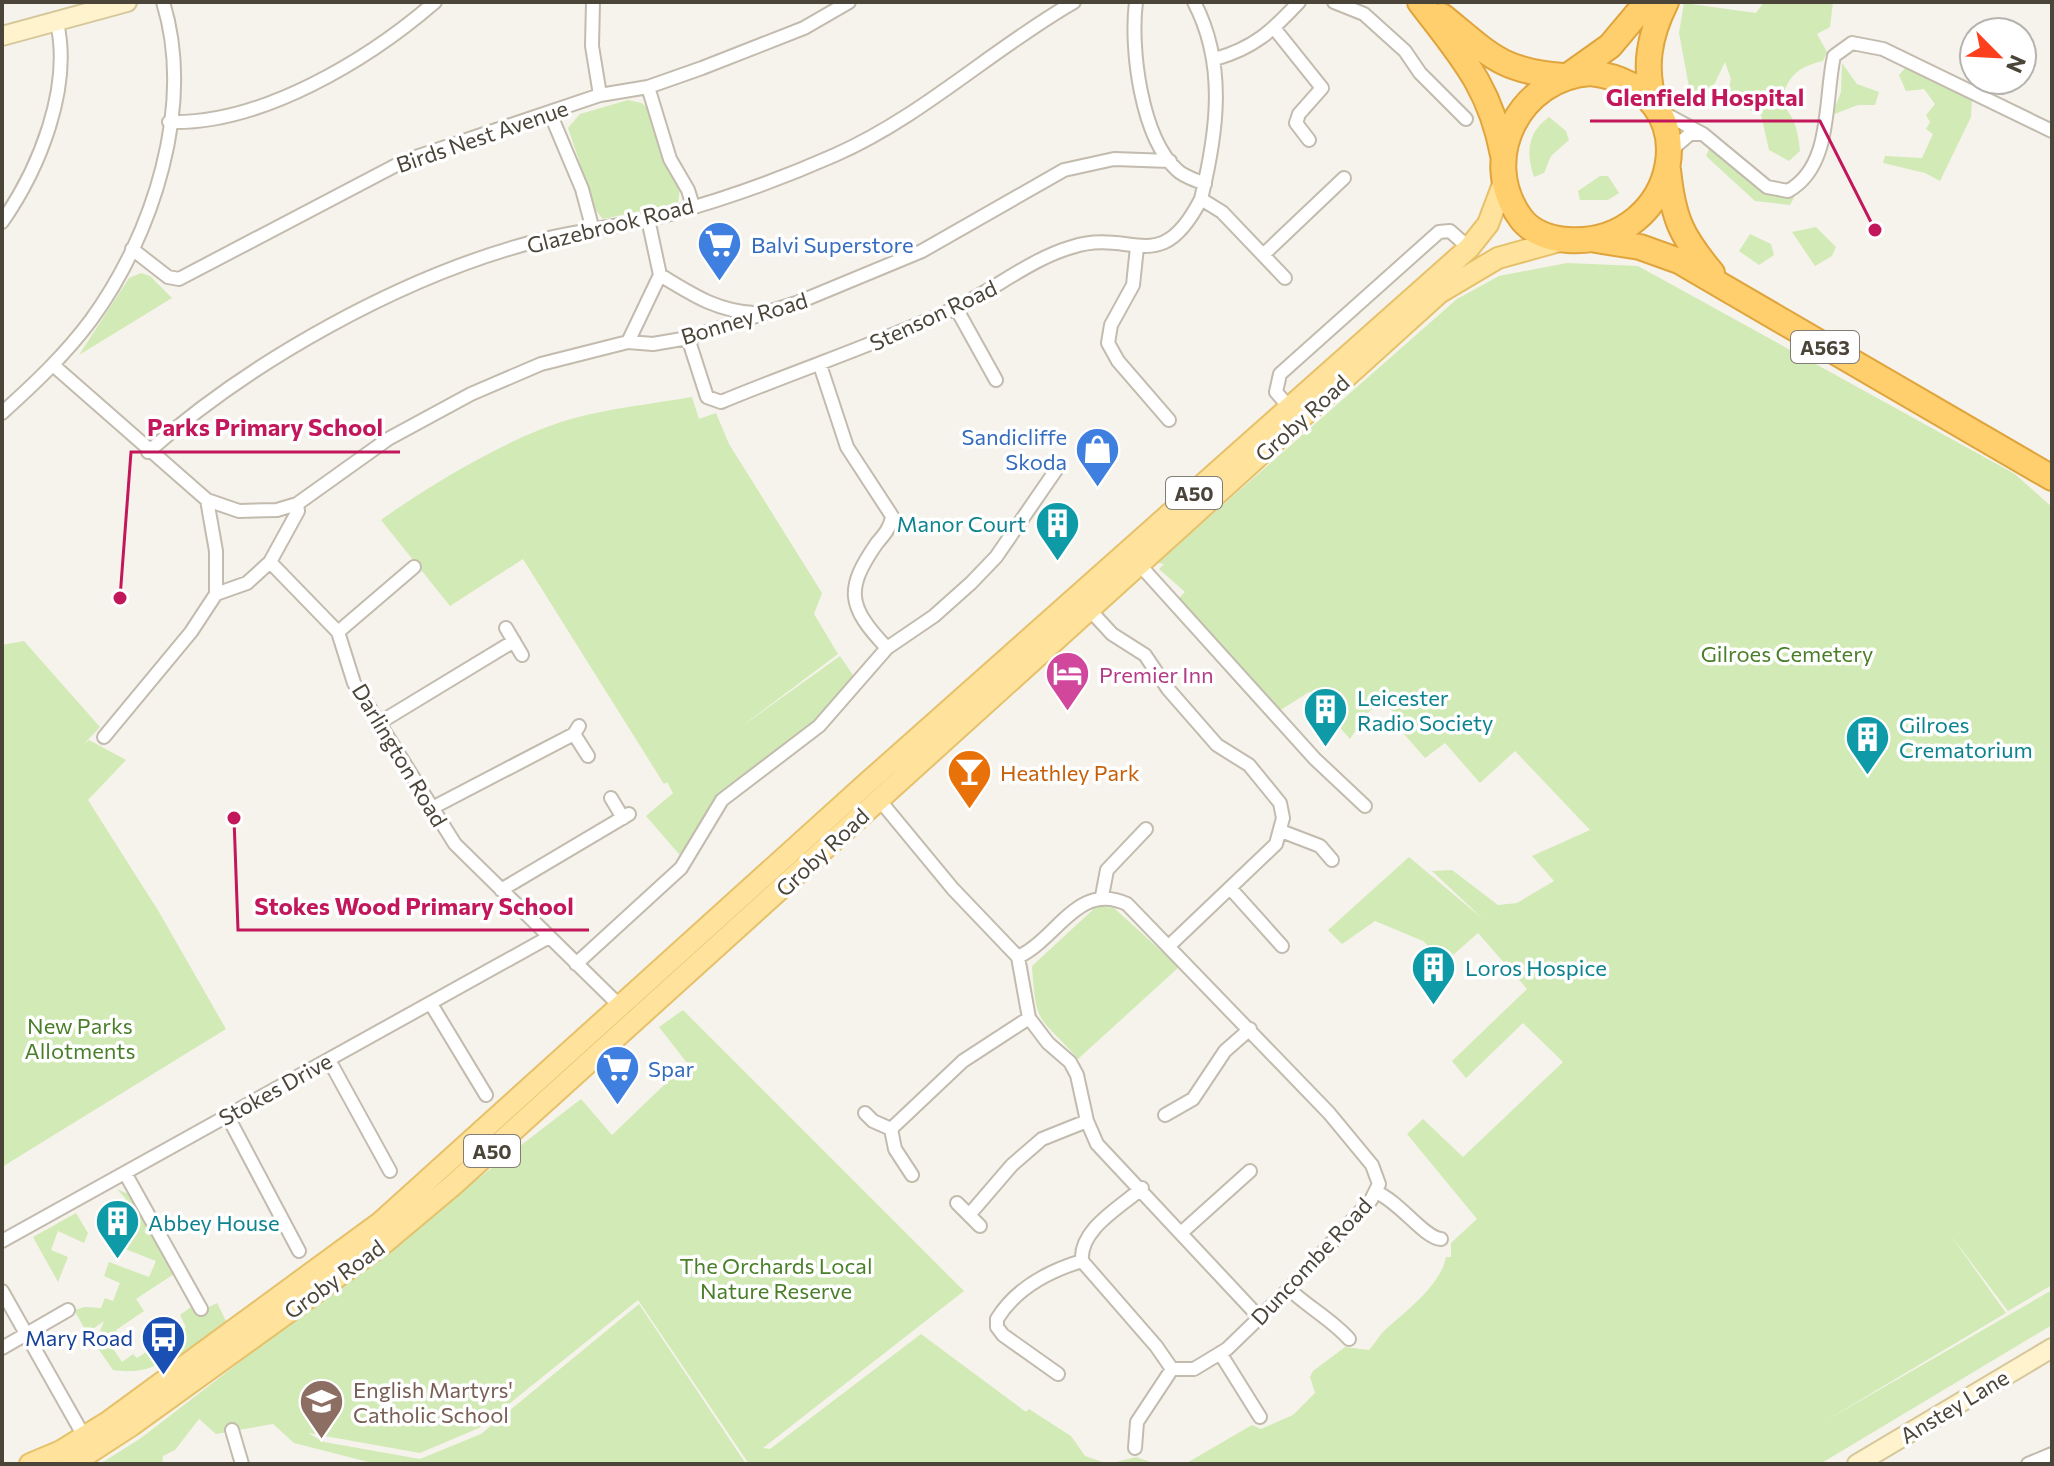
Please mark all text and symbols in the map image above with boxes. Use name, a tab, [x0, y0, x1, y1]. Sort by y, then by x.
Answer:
north arrow	[1958, 16, 2038, 96]
text: N	[2001, 51, 2032, 77]
callout: Glenfield Hospital	[1590, 73, 1820, 121]
text: Glenfield Hospital	[1606, 82, 1804, 111]
street label: Birds Nest Avenue	[393, 94, 571, 178]
street label: Glazebrook Road	[524, 191, 696, 259]
supermarket icon: Balvi Superstore	[696, 220, 744, 283]
place label: Balvi Superstore	[751, 231, 914, 258]
street label: Stenson Road	[865, 274, 1001, 356]
street label: Bonney Road	[677, 286, 811, 350]
road number: A563	[1791, 331, 1859, 363]
street label: Groby Road	[1249, 369, 1355, 467]
callout: Parks Primary School	[131, 404, 400, 452]
text: Parks Primary School	[147, 412, 383, 441]
place label: Sandicliffe Skoda	[962, 423, 1067, 475]
shop icon: Sandicliffe Skoda	[1074, 425, 1122, 488]
road number: A50	[1166, 477, 1222, 509]
building icon: Manor Court	[1033, 499, 1081, 562]
place label: Manor Court	[897, 510, 1026, 537]
park label: Gilroes Cemetery	[1701, 640, 1873, 667]
hotel icon: Premier Inn	[1044, 650, 1092, 713]
place label: Premier Inn	[1099, 661, 1214, 688]
street label: Darlington Road	[347, 678, 453, 832]
place label: Leicester Radio Society	[1357, 684, 1493, 736]
building icon: Leicester Radio Society	[1302, 686, 1350, 749]
place label: Gilroes Crematorium	[1899, 711, 2033, 763]
building icon: Gilroes Crematorium	[1844, 713, 1892, 776]
bar icon: Heathley Park	[945, 748, 993, 811]
place label: Heathley Park	[1000, 759, 1140, 786]
street label: Groby Road	[770, 802, 874, 902]
callout: Stokes Wood Primary School	[238, 882, 589, 930]
text: Stokes Wood Primary School	[254, 891, 574, 920]
building icon: Loros Hospice	[1410, 943, 1458, 1006]
place label: Loros Hospice	[1465, 954, 1607, 981]
park label: New Parks Allotments	[25, 1012, 135, 1064]
supermarket icon: Spar	[593, 1044, 641, 1107]
street label: Stokes Drive	[214, 1047, 336, 1131]
place label: Spar	[648, 1055, 694, 1082]
road number: A50	[464, 1135, 520, 1167]
street label: Duncombe Road	[1245, 1192, 1377, 1330]
building icon: Abbey House	[93, 1198, 141, 1261]
place label: Abbey House	[148, 1209, 280, 1236]
street label: Groby Road	[279, 1234, 389, 1324]
park label: The Orchards Local Nature Reserve	[680, 1252, 872, 1304]
bus stop icon: Mary Road	[140, 1313, 188, 1376]
place label: Mary Road	[25, 1324, 133, 1351]
street label: Anstey Lane	[1895, 1363, 2013, 1449]
place label: English Martyrs' Catholic School	[353, 1376, 513, 1428]
school or university icon: English Martyrs' Catholic School	[298, 1378, 346, 1441]

